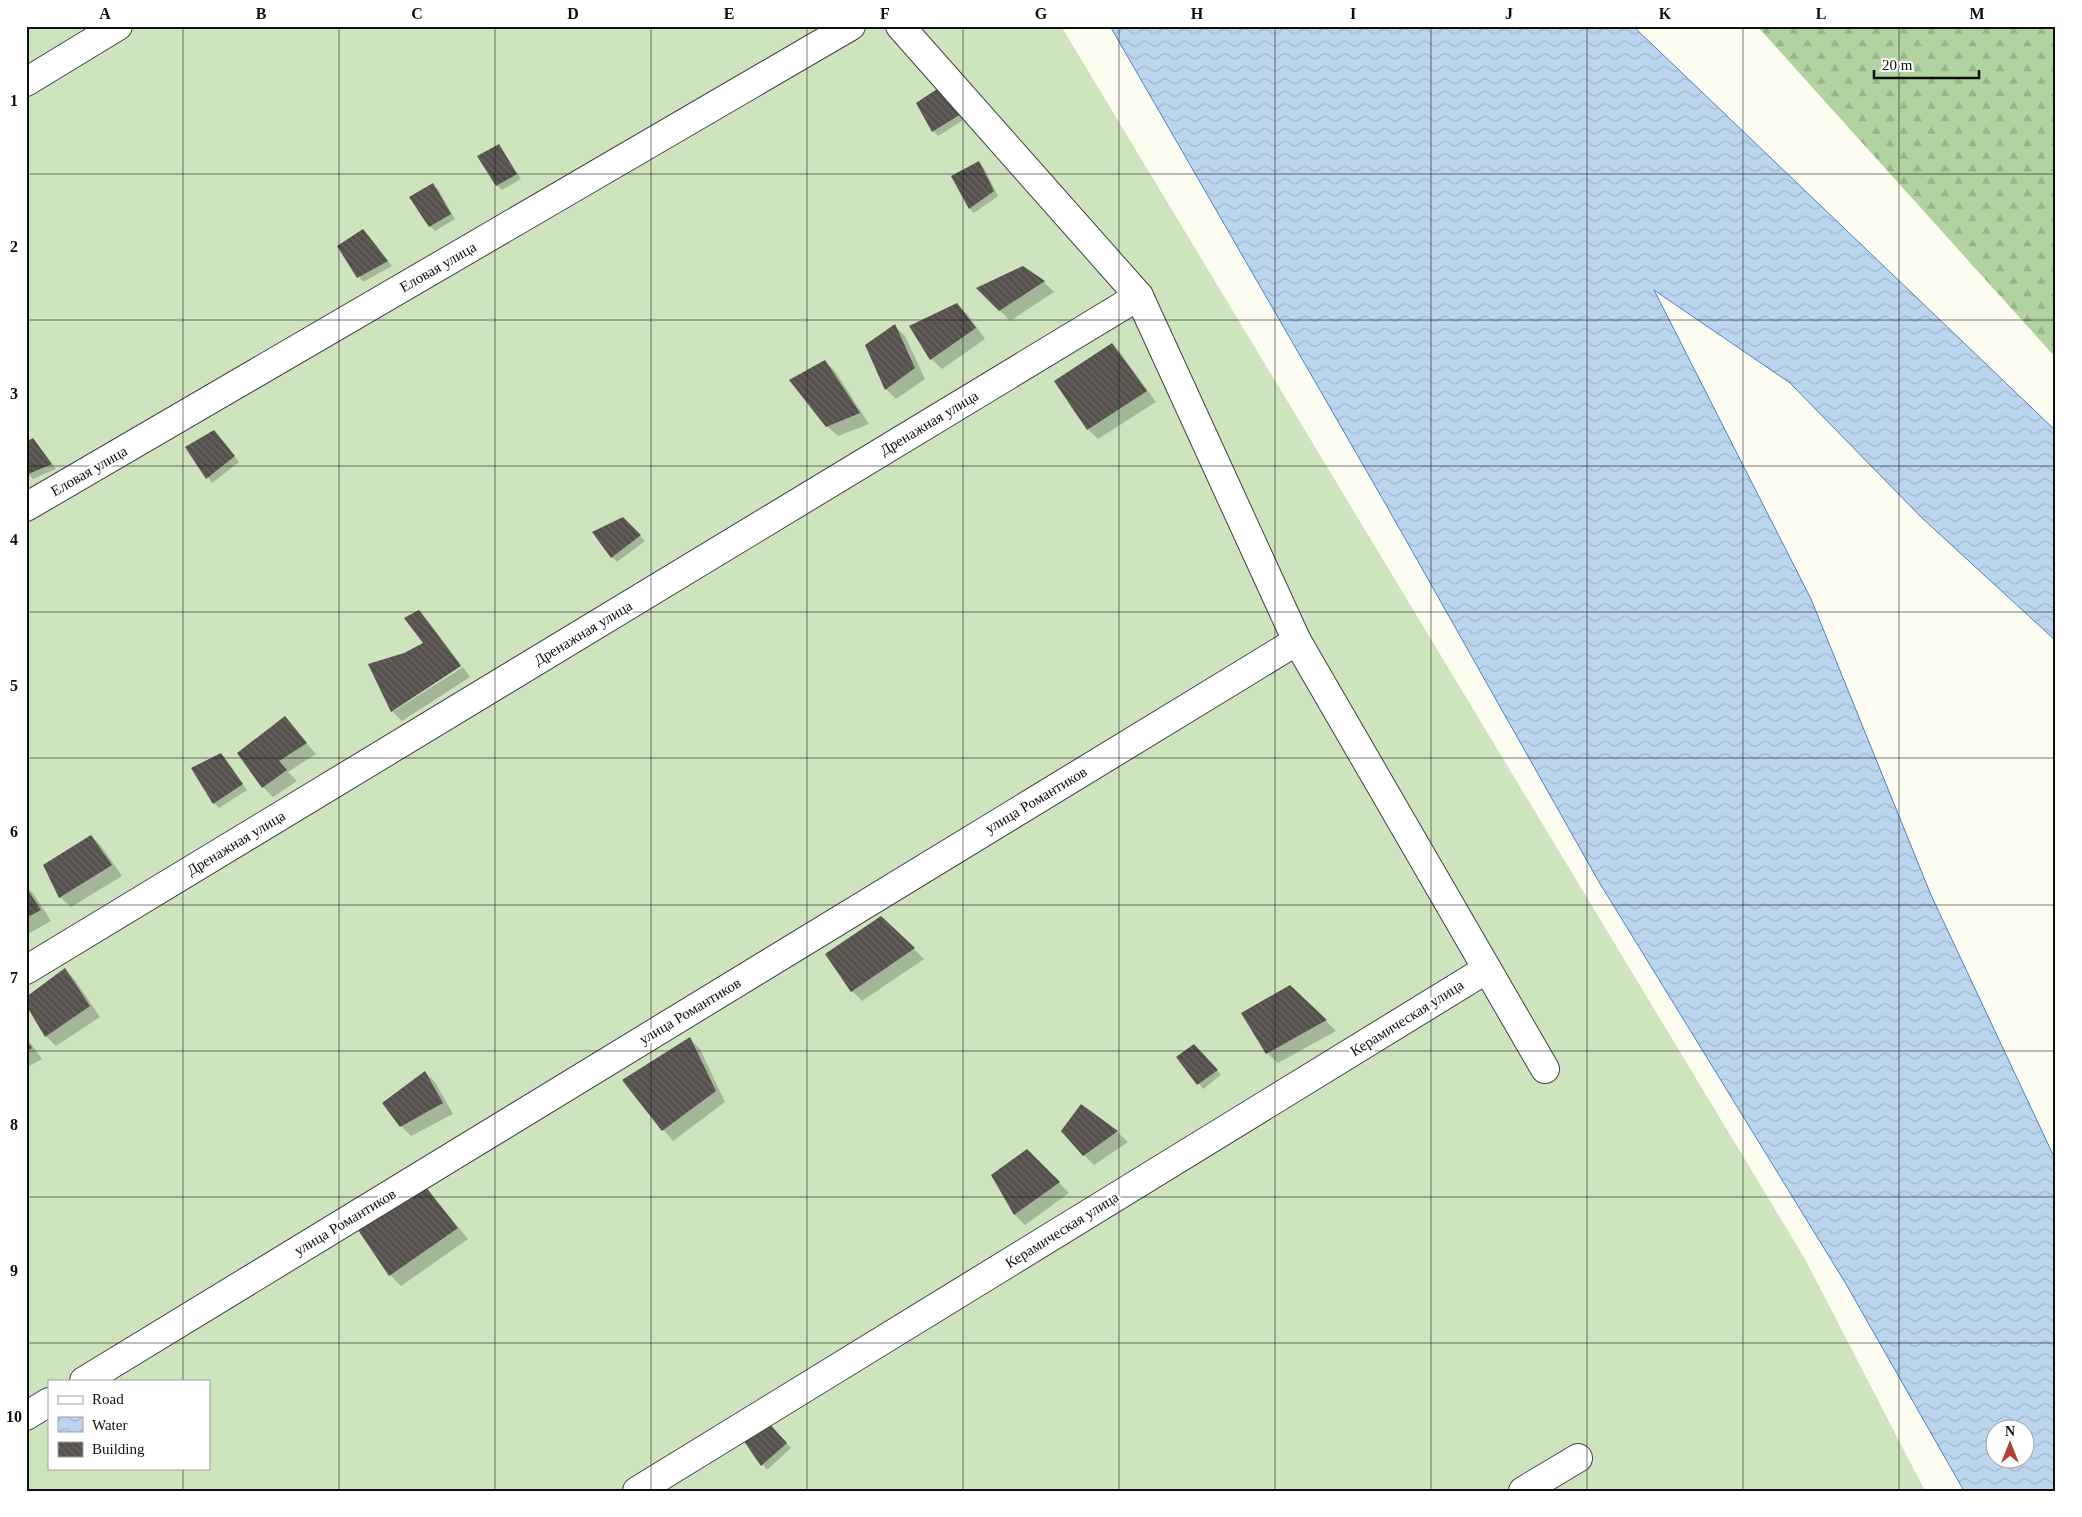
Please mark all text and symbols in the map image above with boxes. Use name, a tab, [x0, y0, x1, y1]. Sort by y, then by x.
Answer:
text: A	[99, 5, 111, 22]
text: B	[256, 5, 267, 22]
text: C	[411, 5, 423, 22]
text: D	[567, 5, 579, 22]
text: E	[724, 5, 734, 22]
text: F	[880, 5, 890, 22]
text: G	[1035, 5, 1048, 22]
text: H	[1191, 5, 1204, 22]
text: I	[1350, 5, 1356, 22]
text: J	[1505, 5, 1513, 22]
text: K	[1659, 5, 1672, 22]
text: L	[1816, 5, 1826, 22]
text: M	[1969, 5, 1985, 22]
scale bar	[1874, 48, 1980, 80]
text: 20 m	[1882, 57, 1913, 73]
text: 1	[10, 92, 18, 109]
text: 2	[10, 238, 18, 255]
street label: Еловая улица	[397, 239, 479, 295]
text: 3	[10, 385, 18, 402]
street label: Дренажная улица	[877, 387, 981, 459]
street label: Еловая улица	[48, 443, 130, 499]
text: 4	[10, 531, 18, 548]
street label: Дренажная улица	[531, 597, 635, 669]
text: 5	[10, 677, 18, 694]
street label: улица Романтиков	[982, 763, 1090, 837]
street label: Дренажная улица	[184, 807, 288, 879]
text: 6	[10, 823, 18, 840]
text: 7	[10, 969, 18, 986]
street label: улица Романтиков	[636, 974, 744, 1048]
street label: Керамическая улица	[1347, 976, 1467, 1059]
text: 8	[10, 1116, 18, 1133]
street label: улица Романтиков	[291, 1185, 399, 1259]
street label: Керамическая улица	[1002, 1188, 1122, 1271]
text: 9	[10, 1262, 18, 1279]
legend	[48, 1380, 210, 1470]
text: Road	[92, 1391, 124, 1407]
text: 10	[6, 1408, 22, 1425]
text: Water	[92, 1417, 127, 1433]
north arrow	[1984, 1420, 2034, 1470]
text: N	[2005, 1424, 2015, 1439]
text: Building	[92, 1441, 145, 1457]

